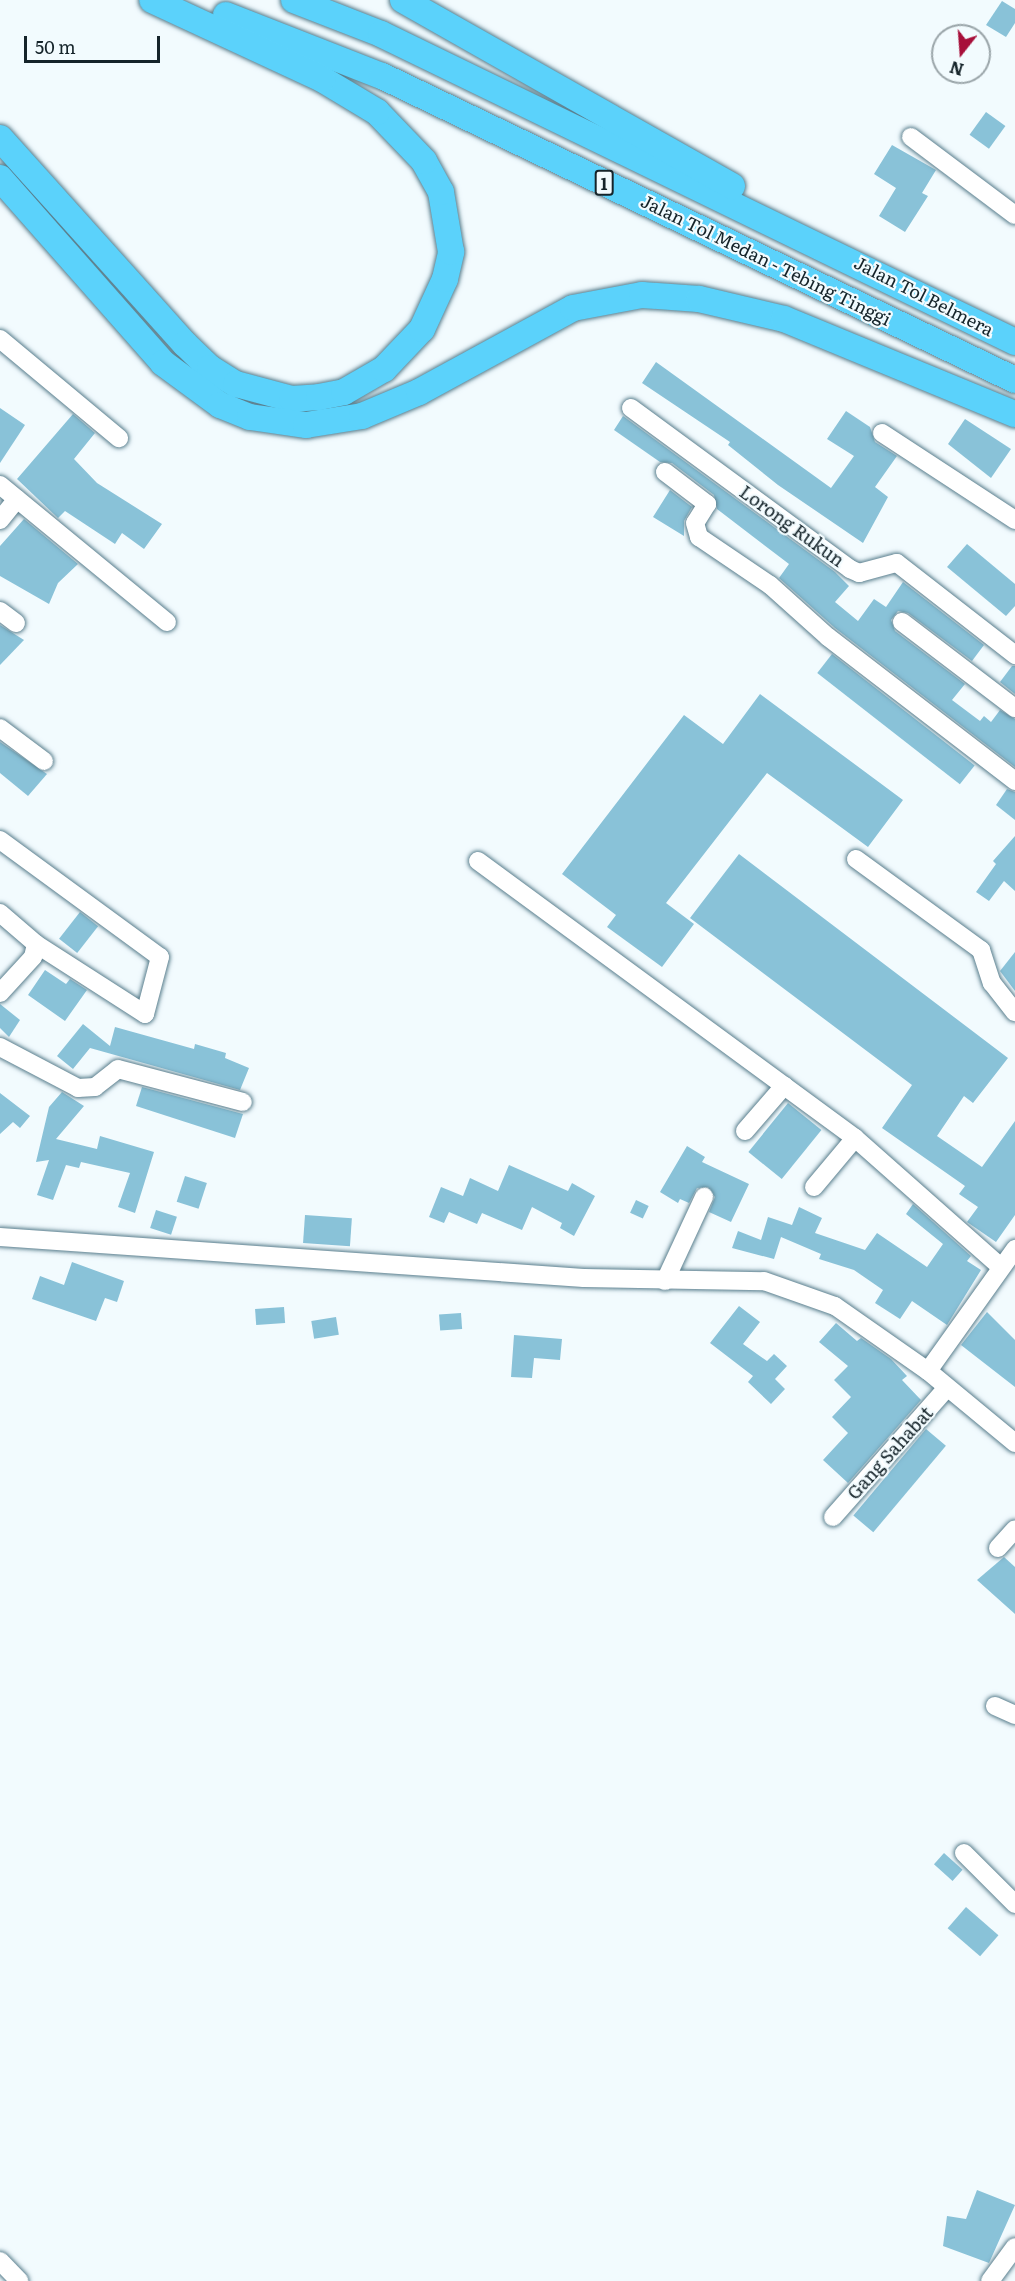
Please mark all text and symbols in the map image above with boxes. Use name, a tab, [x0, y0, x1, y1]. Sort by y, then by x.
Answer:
scale bar	[27, 24, 164, 62]
north arrow	[931, 24, 991, 84]
text: 50 m	[35, 33, 76, 60]
text: N	[946, 56, 966, 83]
road number: 1	[594, 170, 614, 196]
street label: Jalan Tol Medan - Tebing Tinggi	[637, 190, 895, 330]
street label: Jalan Tol Belmera	[851, 252, 997, 340]
street label: Lorong Rukun	[736, 481, 848, 571]
street label: Gang Sahabat	[843, 1402, 937, 1504]

